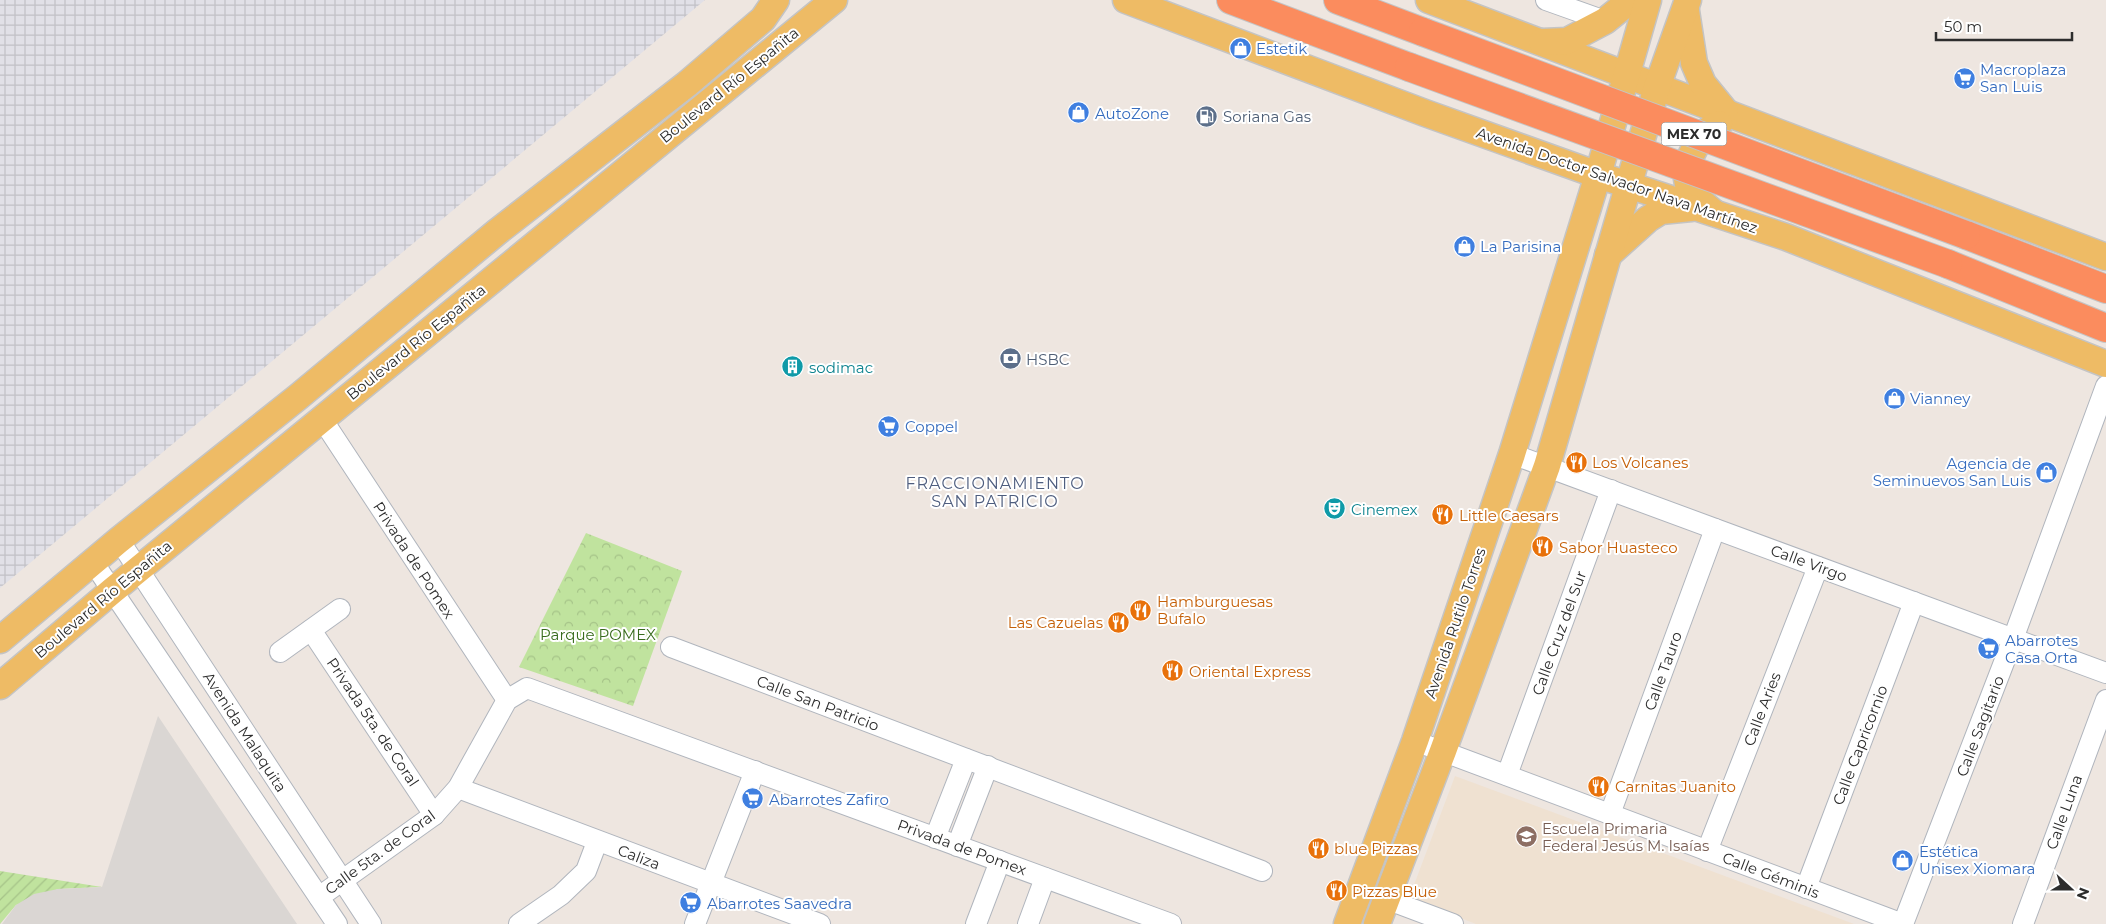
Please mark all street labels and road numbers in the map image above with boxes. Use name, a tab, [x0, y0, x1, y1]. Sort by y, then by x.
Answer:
street label: Boulevard Río Españita	[656, 23, 802, 147]
road number: MEX 70	[1662, 122, 1726, 146]
street label: Avenida Doctor Salvador Nava Martínez	[1474, 123, 1760, 237]
street label: Boulevard Río Españita	[343, 280, 489, 404]
street label: Privada de Pomex	[369, 498, 459, 622]
street label: Boulevard Río Españita	[30, 536, 176, 662]
street label: Calle Virgo	[1768, 540, 1850, 586]
street label: Avenida Rutilo Torres	[1420, 545, 1490, 701]
street label: Calle Cruz del Sur	[1528, 568, 1590, 698]
street label: Calle Tauro	[1640, 629, 1686, 713]
street label: Privada 5ta. de Coral	[323, 654, 423, 790]
street label: Avenida Malaquita	[199, 668, 291, 796]
street label: Calle Aries	[1739, 669, 1785, 749]
street label: Calle San Patricio	[754, 671, 882, 735]
street label: Calle Sagitario	[1952, 673, 2008, 779]
street label: Calle Capricornio	[1828, 682, 1892, 808]
street label: Calle Luna	[2042, 772, 2086, 852]
street label: Calle 5ta. de Coral	[321, 806, 439, 898]
street label: Privada de Pomex	[895, 815, 1029, 879]
street label: Caliza	[615, 840, 663, 874]
street label: Calle Géminis	[1720, 848, 1822, 902]

